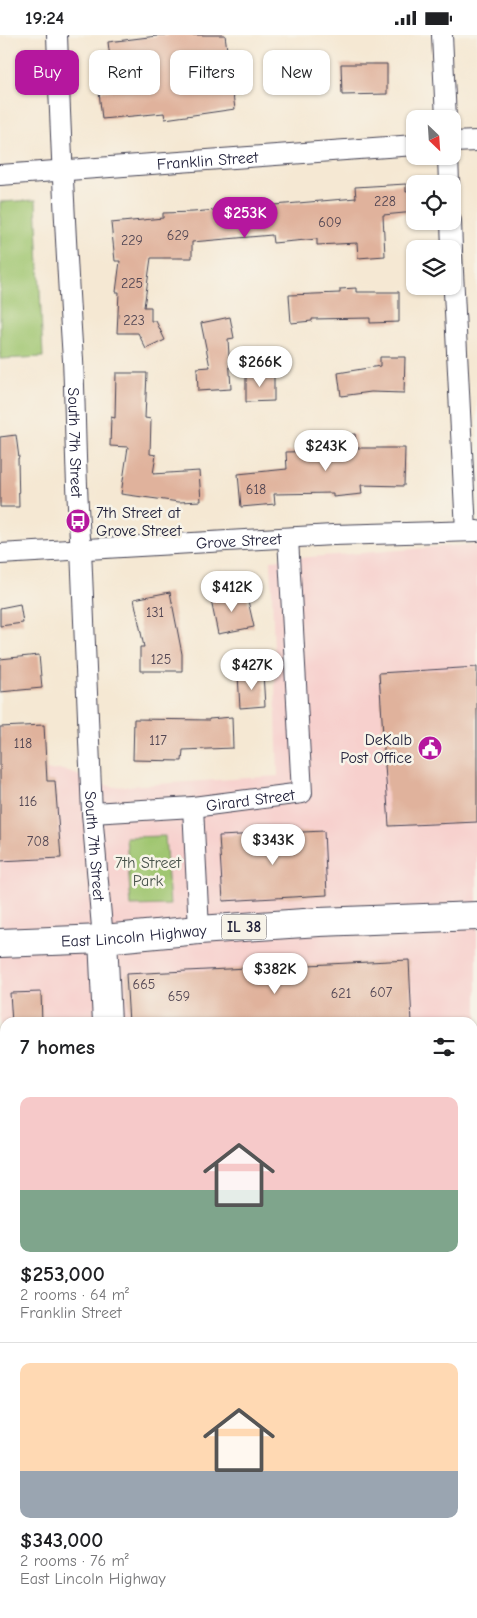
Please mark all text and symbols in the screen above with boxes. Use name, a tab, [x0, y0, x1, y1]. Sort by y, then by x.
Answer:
text: 19:24	[25, 7, 64, 29]
chip: Buy	[15, 50, 79, 95]
chip: Rent	[89, 50, 160, 95]
chip: Filters	[170, 50, 253, 95]
chip: New	[263, 50, 330, 95]
north arrow	[406, 110, 461, 165]
map controls	[406, 110, 461, 295]
street label: Franklin Street	[156, 148, 259, 174]
button: locate	[406, 175, 461, 230]
house number: 228	[374, 193, 396, 210]
pin: $253K	[210, 197, 280, 239]
text: $253K	[224, 204, 267, 222]
house number: 609	[318, 214, 342, 231]
house number: 629	[167, 227, 189, 244]
house number: 229	[121, 232, 143, 249]
button: layers	[406, 240, 461, 295]
house number: 225	[121, 275, 143, 292]
house number: 223	[123, 312, 145, 329]
pin: $266K	[225, 345, 295, 388]
text: $266K	[238, 353, 282, 371]
street label: South 7th Street	[64, 387, 85, 499]
pin: $243K	[291, 429, 361, 472]
text: $243K	[305, 437, 347, 455]
house number: 618	[246, 481, 266, 498]
place label: 7th Street at Grove Street	[96, 504, 182, 540]
bus stop icon: 7th Street at Grove Street	[65, 508, 91, 534]
street label: Grove Street	[195, 530, 282, 553]
pin: $412K	[197, 571, 267, 613]
text: $412K	[212, 578, 252, 596]
house number: 131	[146, 604, 164, 621]
pin: $427K	[217, 649, 287, 691]
house number: 125	[151, 651, 171, 668]
text: $427K	[231, 656, 273, 674]
place label: DeKalb Post Office	[340, 731, 412, 767]
house number: 117	[149, 732, 167, 749]
house number: 118	[14, 735, 32, 752]
public building icon: DeKalb Post Office	[417, 735, 443, 761]
street label: Girard Street	[205, 786, 296, 815]
street label: South 7th Street	[81, 791, 108, 902]
house number: 116	[19, 793, 37, 810]
pin: $343K	[238, 823, 308, 866]
text: $343K	[252, 831, 294, 849]
house number: 708	[27, 833, 49, 850]
park label: 7th Street Park	[115, 854, 181, 890]
road number: IL 38	[222, 915, 266, 939]
street label: East Lincoln Highway	[61, 921, 208, 951]
pin: $382K	[240, 953, 310, 995]
text: $382K	[254, 960, 296, 978]
house number: 665	[133, 976, 155, 993]
house number: 607	[370, 984, 393, 1001]
house number: 621	[331, 985, 351, 1002]
house number: 659	[168, 988, 190, 1005]
icon: filters	[430, 1033, 458, 1061]
text: 7 homes	[20, 1035, 95, 1059]
icon: home	[194, 1130, 284, 1220]
text: $253,000	[20, 1262, 105, 1286]
text: 2 rooms · 64 m²	[20, 1286, 129, 1304]
text: Franklin Street	[20, 1304, 122, 1322]
icon: home	[194, 1395, 284, 1485]
text: $343,000	[20, 1528, 103, 1552]
text: 2 rooms · 76 m²	[20, 1552, 129, 1570]
text: East Lincoln Highway	[20, 1570, 166, 1588]

